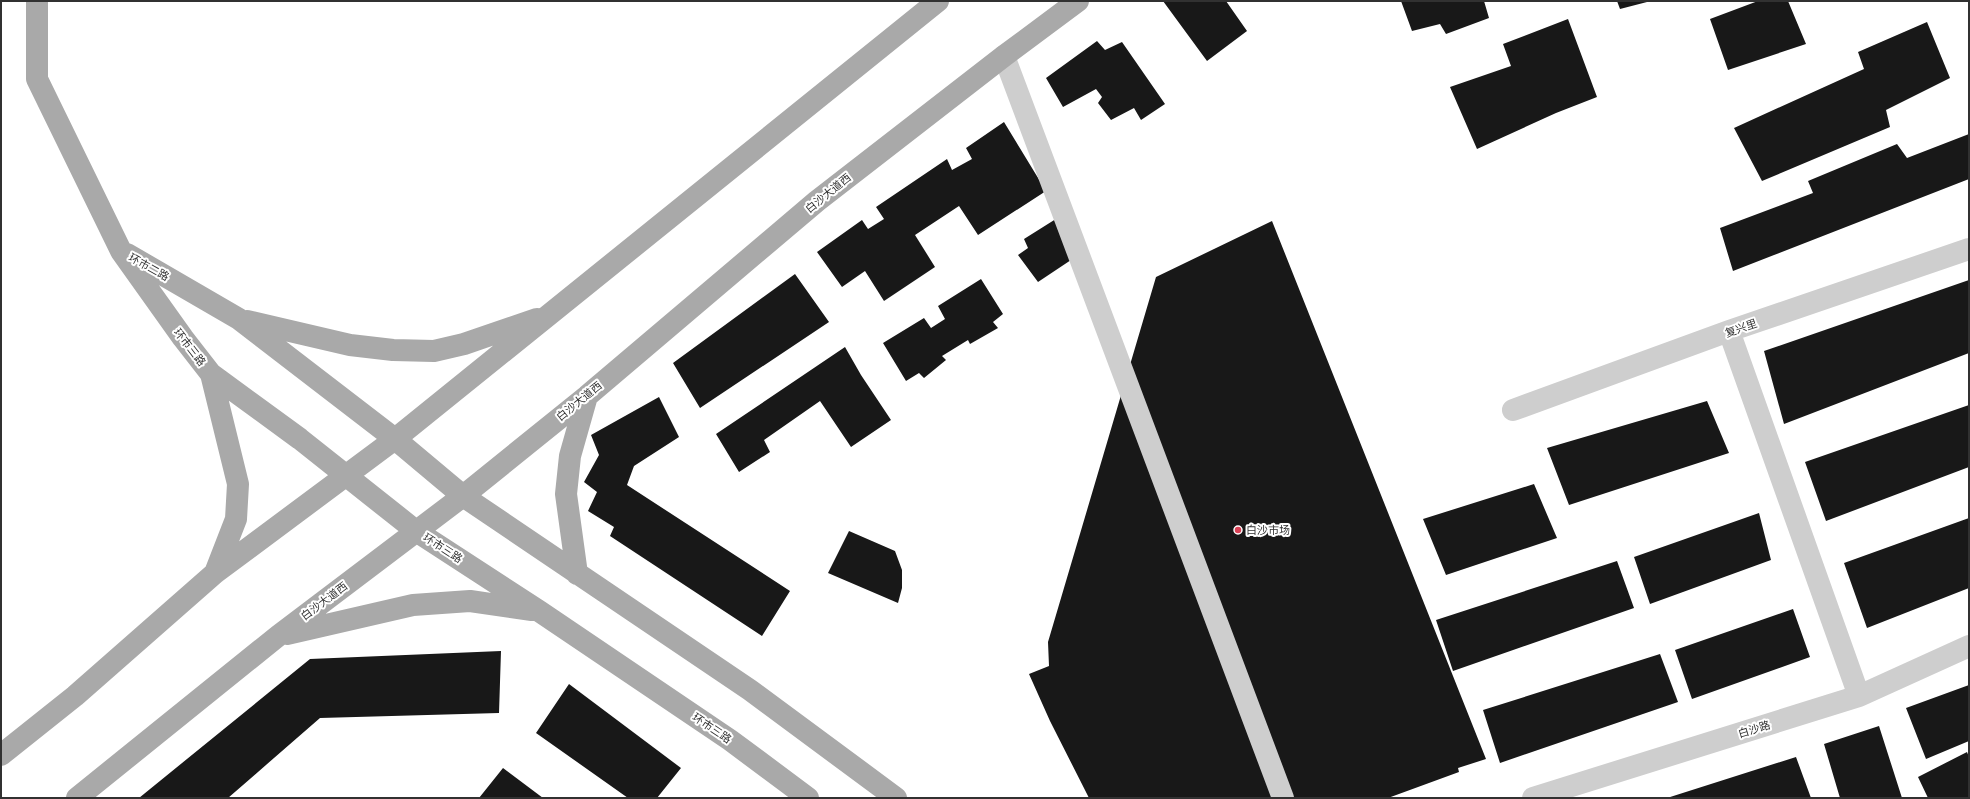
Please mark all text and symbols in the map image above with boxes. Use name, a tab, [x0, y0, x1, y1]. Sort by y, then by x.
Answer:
street label: 白沙大道西	[803, 171, 854, 216]
street label: 环市二路	[126, 251, 171, 284]
street label: 复兴里	[1723, 317, 1759, 340]
street label: 环市三路	[171, 326, 208, 369]
street label: 白沙大道西	[554, 379, 605, 424]
place label: 白沙市场	[1246, 524, 1290, 537]
marker: 白沙市场	[1233, 525, 1243, 535]
street label: 环市三路	[421, 531, 465, 566]
street label: 白沙大道西	[298, 580, 350, 623]
street label: 环市三路	[690, 711, 734, 746]
street label: 白沙路	[1736, 718, 1772, 741]

